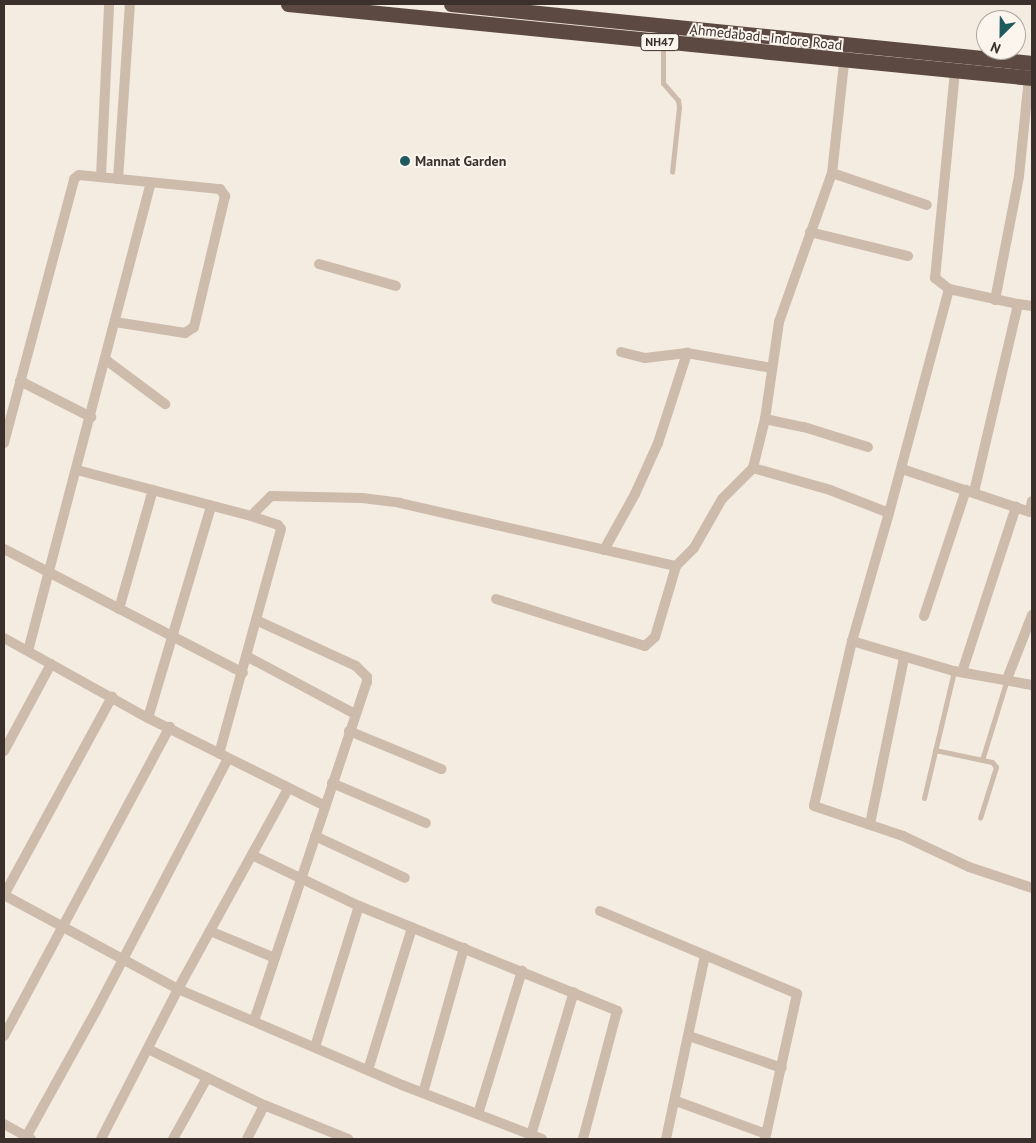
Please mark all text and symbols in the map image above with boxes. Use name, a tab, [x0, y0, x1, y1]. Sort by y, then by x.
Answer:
north arrow	[976, 10, 1026, 60]
street label: Ahmedabad - Indore Road	[688, 21, 844, 53]
road number: NH47	[640, 32, 680, 52]
text: N	[988, 38, 1003, 58]
place label: Mannat Garden	[415, 153, 506, 169]
marker: Mannat Garden	[399, 155, 411, 167]

